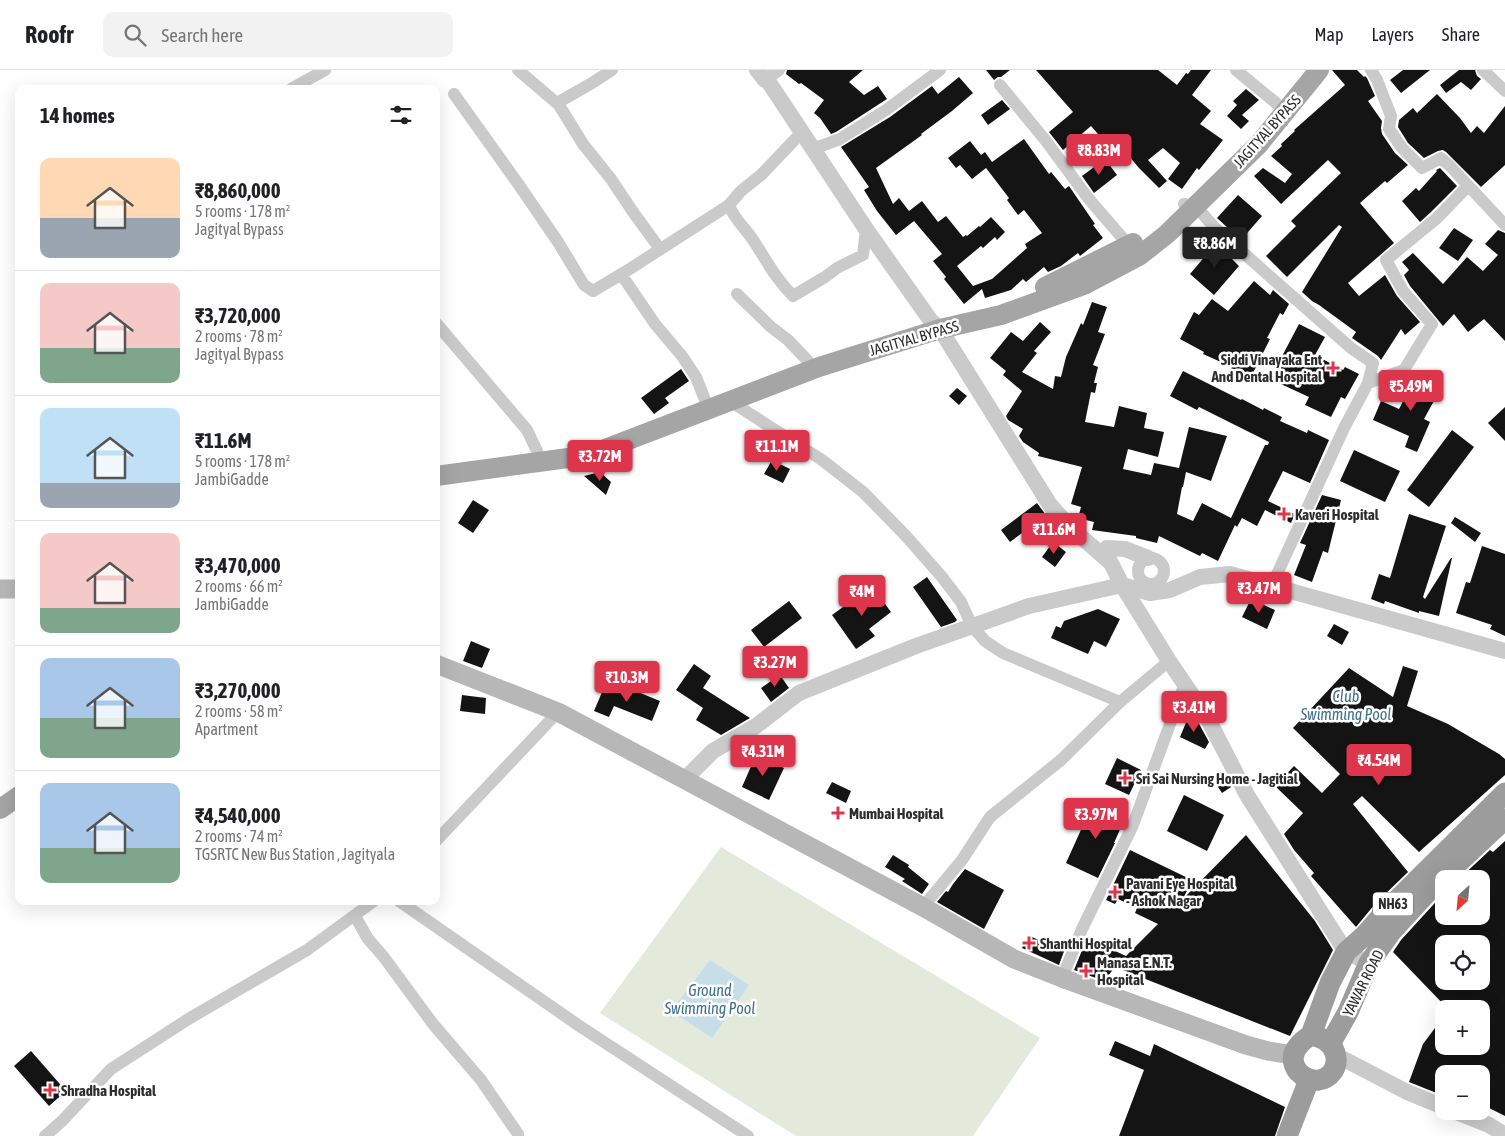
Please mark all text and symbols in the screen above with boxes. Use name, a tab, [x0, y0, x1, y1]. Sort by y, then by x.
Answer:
search box	[103, 12, 453, 57]
text: Roofr	[25, 21, 73, 48]
icon: search	[121, 21, 149, 49]
text: Search here	[161, 24, 243, 46]
text: Map	[1314, 24, 1343, 45]
text: Layers	[1371, 24, 1414, 45]
text: Share	[1442, 24, 1480, 45]
street label: JAGITYAL BYPASS	[1230, 91, 1304, 171]
icon: filters	[387, 101, 415, 129]
text: 14 homes	[40, 103, 115, 127]
pin: ₹8.83M	[1058, 134, 1140, 176]
text: ₹8.83M	[1077, 141, 1121, 159]
icon: home	[80, 178, 140, 238]
text: ₹8,860,000	[195, 178, 281, 202]
text: 5 rooms · 178 m²	[195, 202, 290, 220]
text: Jagityal Bypass	[195, 220, 284, 238]
pin: ₹8.86M	[1174, 226, 1256, 269]
text: ₹8.86M	[1193, 234, 1237, 252]
icon: home	[80, 303, 140, 363]
text: ₹3,720,000	[195, 303, 281, 327]
street label: JAGITYAL BYPASS	[867, 317, 961, 359]
text: 2 rooms · 78 m²	[195, 327, 283, 345]
text: Jagityal Bypass	[195, 345, 284, 363]
place label: Siddi Vinayaka Ent And Dental Hospital	[1211, 351, 1323, 385]
marker: Siddi Vinayaka Ent And Dental Hospital	[1326, 361, 1340, 375]
pin: ₹5.49M	[1370, 370, 1452, 412]
text: ₹5.49M	[1389, 377, 1433, 395]
icon: home	[80, 428, 140, 488]
text: ₹11.6M	[195, 428, 251, 452]
pin: ₹11.1M	[736, 430, 818, 472]
text: ₹11.1M	[755, 437, 799, 455]
pin: ₹3.72M	[559, 440, 641, 482]
text: ₹3.72M	[578, 447, 622, 465]
text: 5 rooms · 178 m²	[195, 452, 290, 470]
text: JambiGadde	[195, 470, 269, 488]
place label: Kaveri Hospital	[1295, 506, 1380, 523]
marker: Kaveri Hospital	[1277, 507, 1291, 521]
pin: ₹11.6M	[1013, 512, 1095, 555]
text: ₹11.6M	[1032, 520, 1076, 538]
icon: home	[80, 553, 140, 613]
text: ₹3,470,000	[195, 553, 281, 577]
pin: ₹3.47M	[1218, 572, 1300, 614]
pin: ₹4M	[838, 574, 886, 617]
text: 2 rooms · 66 m²	[195, 577, 283, 595]
text: ₹3.47M	[1237, 579, 1281, 597]
text: ₹4M	[849, 582, 875, 600]
text: JambiGadde	[195, 595, 269, 613]
pin: ₹3.27M	[734, 646, 816, 688]
text: ₹3.27M	[753, 653, 797, 671]
pin: ₹10.3M	[586, 660, 668, 703]
text: ₹10.3M	[605, 668, 649, 686]
icon: home	[80, 678, 140, 738]
text: ₹3,270,000	[195, 678, 281, 702]
water label: Club Swimming Pool	[1300, 687, 1391, 724]
pin: ₹3.41M	[1153, 690, 1235, 733]
text: ₹3.41M	[1172, 698, 1216, 716]
text: 2 rooms · 58 m²	[195, 702, 283, 720]
text: Apartment	[195, 720, 258, 738]
pin: ₹4.31M	[722, 734, 804, 777]
text: ₹4.31M	[741, 742, 785, 760]
pin: ₹4.54M	[1338, 744, 1420, 786]
text: ₹4.54M	[1357, 751, 1401, 769]
place label: Sri Sai Nursing Home - Jagitial	[1136, 770, 1299, 787]
marker: Sri Sai Nursing Home - Jagitial	[1118, 771, 1132, 785]
pin: ₹3.97M	[1055, 798, 1137, 840]
icon: home	[80, 803, 140, 863]
text: ₹4,540,000	[195, 803, 281, 827]
place label: Mumbai Hospital	[849, 805, 945, 822]
text: ₹3.97M	[1074, 805, 1118, 823]
marker: Mumbai Hospital	[831, 806, 845, 820]
text: 2 rooms · 74 m²	[195, 827, 283, 845]
text: TGSRTC New Bus Station , Jagityala	[195, 845, 395, 863]
north arrow	[1435, 870, 1490, 925]
map controls	[1435, 870, 1490, 1120]
place label: Pavani Eye Hospital - Ashok Nagar	[1126, 875, 1235, 909]
marker: Pavani Eye Hospital - Ashok Nagar	[1108, 885, 1122, 899]
road number: NH63	[1373, 892, 1413, 916]
place label: Shanthi Hospital	[1040, 935, 1133, 952]
button: locate	[1435, 935, 1490, 990]
marker: Shanthi Hospital	[1022, 936, 1036, 950]
street label: YAWAR ROAD	[1339, 947, 1387, 1019]
place label: Manasa E.N.T. Hospital	[1097, 954, 1172, 988]
marker: Manasa E.N.T. Hospital	[1079, 964, 1093, 978]
water label: Ground Swimming Pool	[664, 981, 755, 1018]
button: +	[1435, 1000, 1490, 1055]
button: −	[1435, 1065, 1490, 1120]
place label: Shradha Hospital	[61, 1082, 157, 1099]
marker: Shradha Hospital	[43, 1083, 57, 1097]

